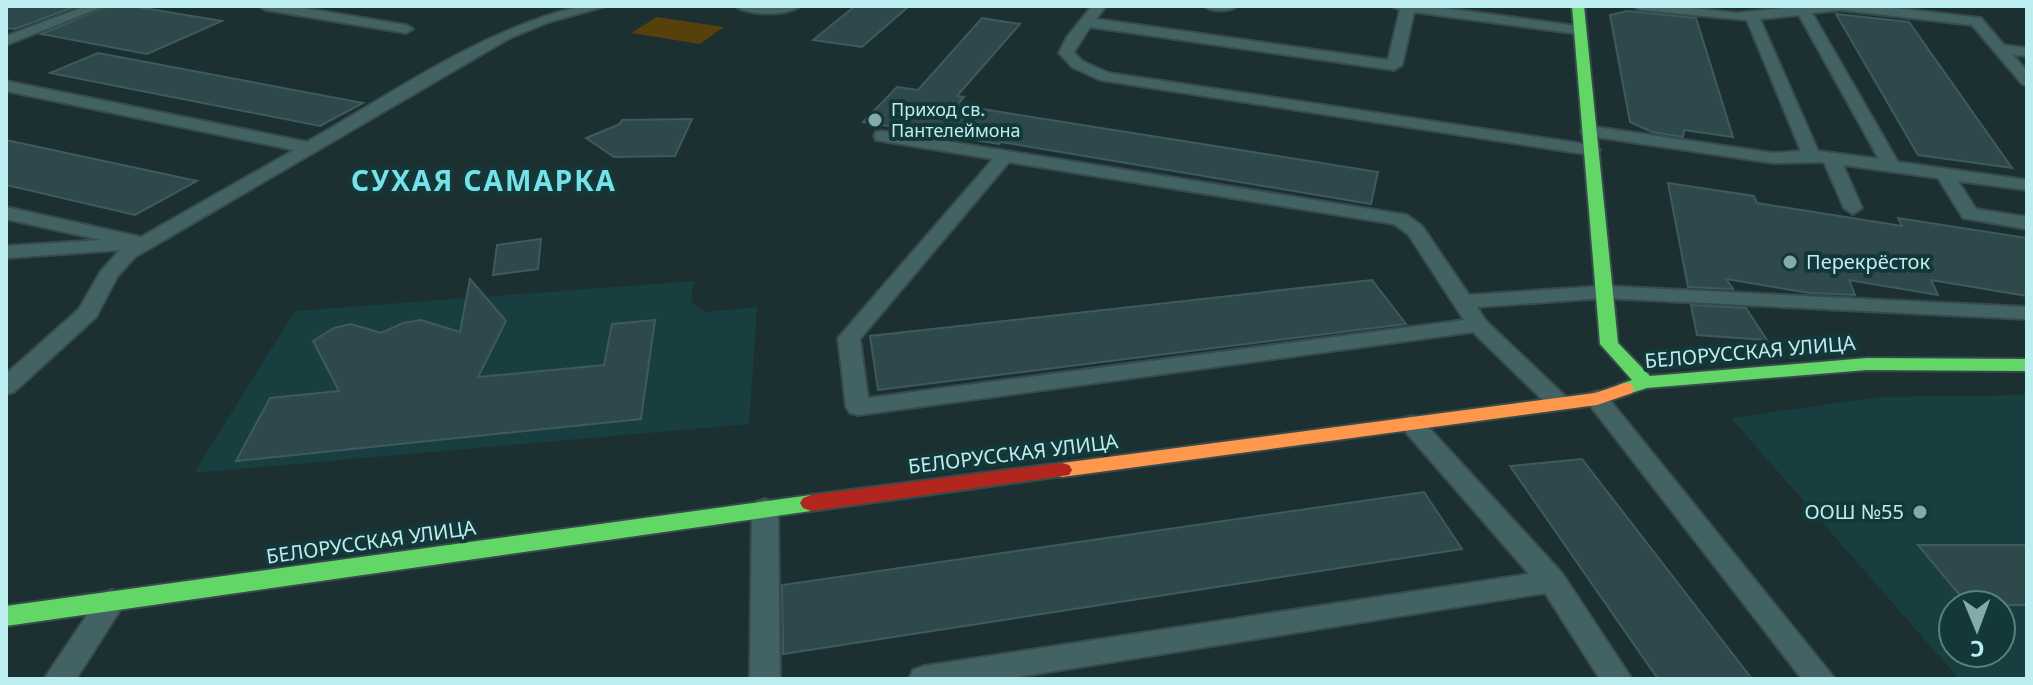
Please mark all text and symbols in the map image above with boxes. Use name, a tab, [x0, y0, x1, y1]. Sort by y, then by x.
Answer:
place label: Приход св. Пантелеймона	[891, 97, 1021, 142]
marker: Приход св. Пантелеймона	[866, 111, 884, 129]
district label: СУХАЯ САМАРКА	[351, 161, 617, 199]
place label: Перекрёсток	[1806, 248, 1930, 275]
marker: Перекрёсток	[1781, 253, 1799, 271]
street label: БЕЛОРУССКАЯ УЛИЦА	[1643, 329, 1857, 374]
street label: БЕЛОРУССКАЯ УЛИЦА	[906, 427, 1120, 480]
place label: ООШ №55	[1804, 498, 1904, 525]
marker: ООШ №55	[1911, 503, 1929, 521]
street label: БЕЛОРУССКАЯ УЛИЦА	[264, 513, 478, 570]
north arrow	[1937, 589, 2017, 669]
text: С	[1970, 635, 1985, 665]

